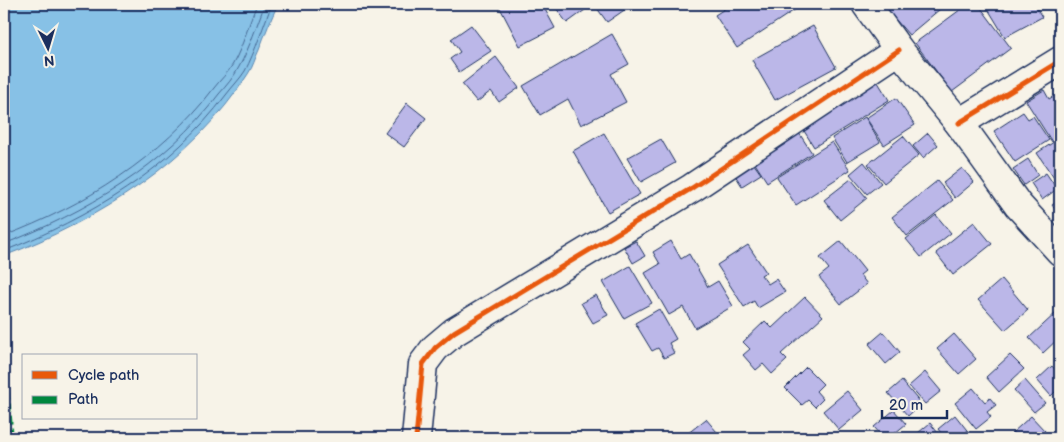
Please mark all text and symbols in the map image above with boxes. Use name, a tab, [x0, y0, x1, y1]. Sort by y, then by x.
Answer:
north arrow	[22, 22, 72, 72]
text: N	[43, 52, 55, 69]
legend	[22, 354, 198, 420]
text: Cycle path	[68, 366, 139, 385]
scale bar	[882, 387, 946, 419]
text: Path	[68, 390, 98, 409]
text: 20 m	[889, 396, 923, 415]

